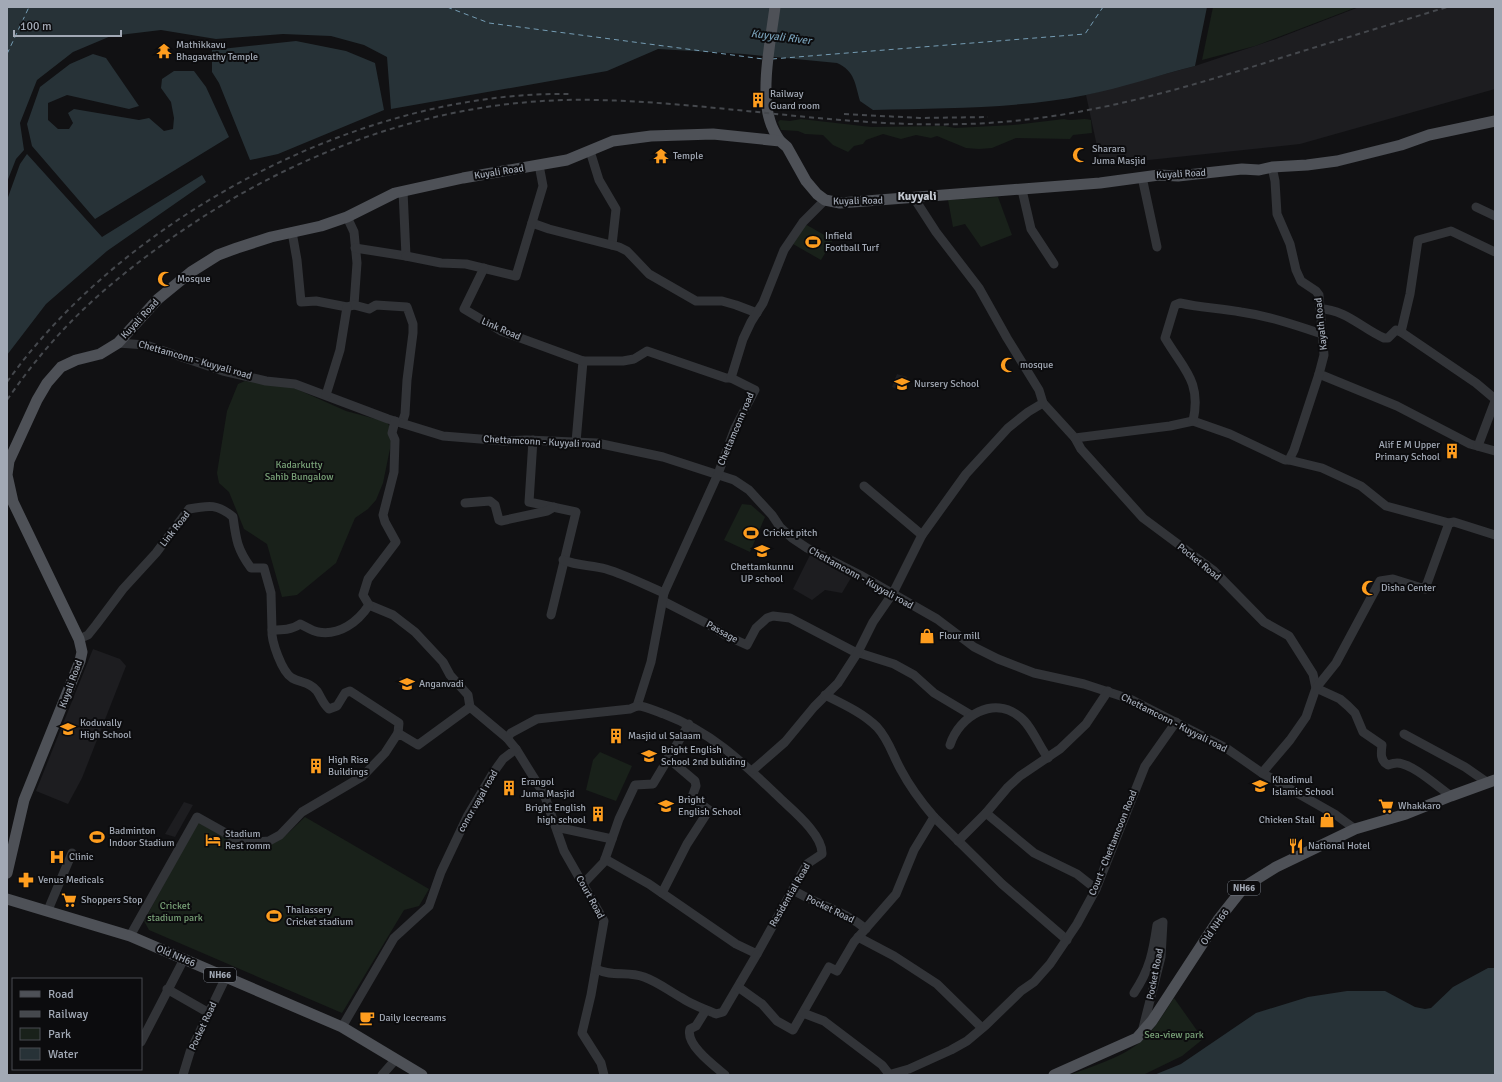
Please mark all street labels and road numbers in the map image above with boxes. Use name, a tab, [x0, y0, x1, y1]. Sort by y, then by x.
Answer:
street label: Kuyali Road	[473, 162, 525, 182]
street label: Kuyali Road	[1156, 167, 1206, 181]
street label: Kuyali Road	[833, 195, 883, 207]
street label: Kuyali Road	[119, 297, 161, 341]
street label: Kayath Road	[1312, 297, 1330, 351]
street label: Link Road	[479, 315, 523, 343]
street label: Chettamconn - Kuyyali road	[137, 338, 253, 382]
street label: Chettamconn road	[715, 391, 757, 467]
street label: Chettamconn - Kuyyali road	[483, 433, 601, 451]
street label: Link Road	[157, 509, 193, 549]
street label: Pocket Road	[1175, 541, 1223, 583]
street label: Chettamconn - Kuyyali road	[807, 544, 915, 612]
street label: Passage	[704, 618, 740, 646]
street label: Kuyali Road	[57, 658, 85, 710]
street label: Chettamconn - Kuyyali road	[1119, 691, 1229, 755]
street label: conor vayal road	[455, 768, 501, 834]
street label: Court - Chettamcoon Road	[1086, 789, 1140, 897]
street label: Residential Road	[767, 861, 813, 929]
street label: Court Road	[573, 873, 607, 921]
road number: NH66	[1228, 881, 1260, 895]
street label: Pocket Road	[804, 892, 856, 926]
street label: Old NH66	[1198, 907, 1232, 947]
street label: Old NH66	[155, 942, 197, 970]
street label: Pocket Road	[1144, 947, 1166, 1001]
road number: NH66	[204, 968, 236, 982]
street label: Pocket Road	[187, 1000, 219, 1052]

